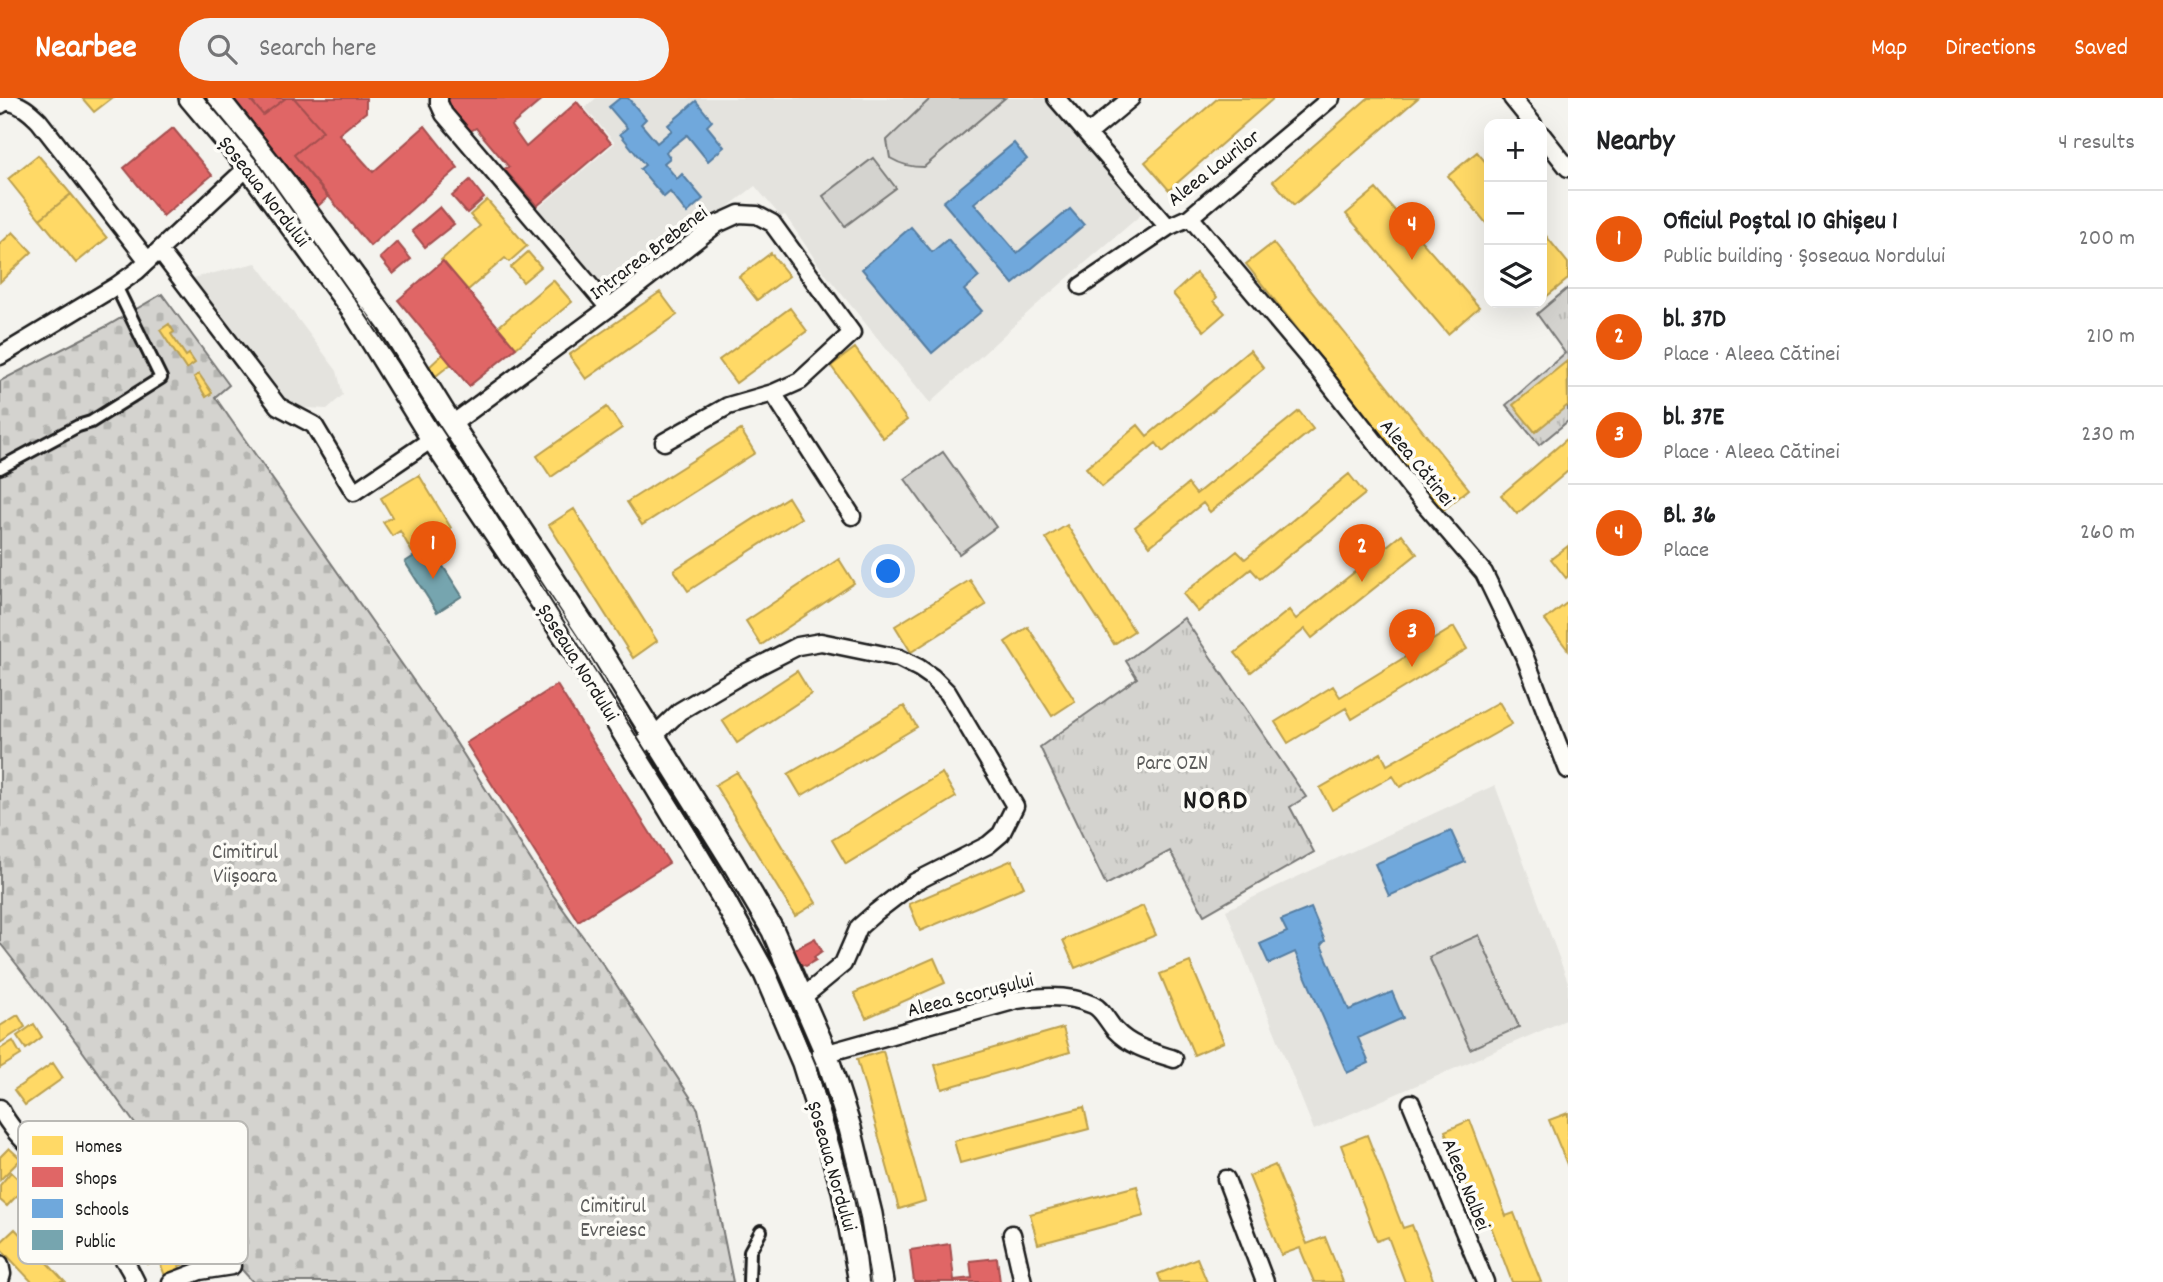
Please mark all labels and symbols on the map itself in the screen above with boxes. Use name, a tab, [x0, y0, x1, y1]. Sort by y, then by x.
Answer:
street label: Aleea Laurilor	[1162, 123, 1268, 215]
street label: Șoseaua Nordului	[210, 131, 316, 255]
street label: Intrarea Brebenei	[584, 200, 715, 309]
pin: 4	[1389, 202, 1435, 260]
street label: Aleea Cătinei	[1371, 414, 1460, 514]
pin: 1	[410, 521, 456, 579]
pin: 2	[1339, 524, 1385, 582]
your location	[871, 554, 905, 588]
street label: Șoseaua Nordului	[528, 599, 625, 728]
pin: 3	[1389, 609, 1435, 667]
park label: Parc OZN	[1136, 750, 1208, 780]
district label: NORD	[1183, 783, 1249, 823]
park label: Cimitirul Viișoara	[212, 839, 278, 893]
street label: Aleea Scorușului	[904, 967, 1037, 1027]
street label: Șoseaua Nordului	[797, 1098, 863, 1235]
legend	[18, 1121, 248, 1264]
text: Homes	[75, 1135, 123, 1162]
street label: Aleea Nalbei	[1432, 1135, 1496, 1236]
text: Shops	[75, 1167, 117, 1194]
park label: Cimitirul Evreiesc	[580, 1193, 646, 1247]
text: Schools	[75, 1198, 129, 1225]
text: Public	[75, 1230, 116, 1257]

